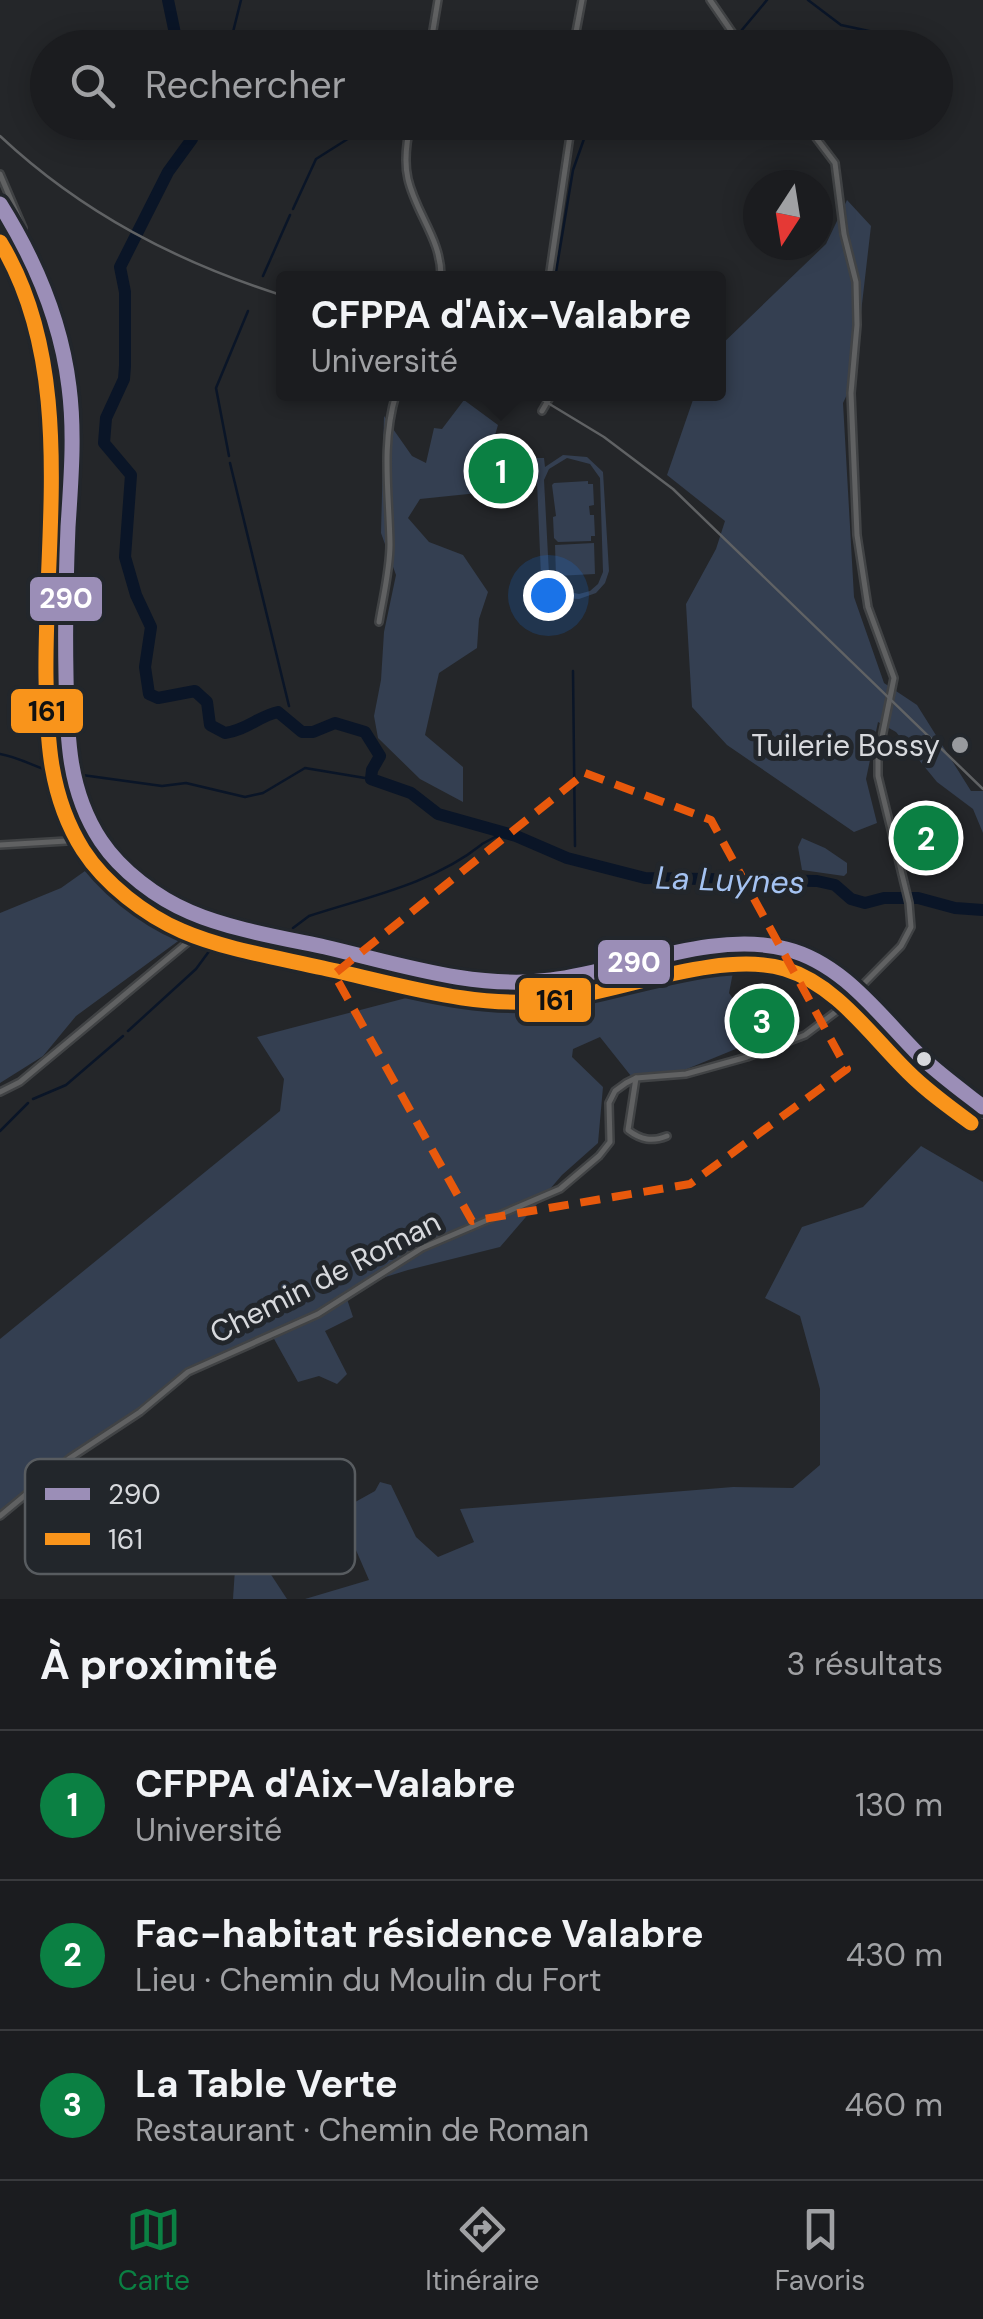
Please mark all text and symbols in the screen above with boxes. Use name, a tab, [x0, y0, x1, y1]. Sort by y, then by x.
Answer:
search box	[30, 30, 953, 140]
icon: search	[65, 58, 120, 113]
text: Rechercher	[145, 60, 346, 110]
north arrow	[743, 170, 833, 260]
popup	[276, 271, 726, 401]
text: CFPPA d'Aix-Valabre	[311, 290, 691, 340]
text: Université	[311, 340, 458, 382]
pin: 1	[468, 434, 534, 508]
your location	[523, 570, 574, 621]
line badge: 290	[28, 575, 104, 623]
text: 290	[39, 580, 93, 617]
line badge: 161	[9, 687, 85, 735]
text: 161	[28, 693, 66, 730]
place label: Tuilerie Bossy	[751, 726, 940, 765]
marker: Tuilerie Bossy	[949, 734, 971, 756]
pin: 2	[894, 800, 958, 876]
water label: La Luynes	[655, 856, 805, 904]
line badge: 290	[596, 938, 672, 986]
text: 290	[607, 944, 661, 981]
line badge: 161	[517, 976, 593, 1024]
text: 161	[536, 982, 574, 1019]
pin: 3	[730, 984, 794, 1058]
unlabelled marker	[914, 1049, 934, 1069]
street label: Chemin de Roman	[203, 1202, 447, 1352]
legend	[25, 1459, 355, 1574]
text: 290	[108, 1476, 161, 1513]
text: 161	[108, 1521, 143, 1558]
text: À proximité	[40, 1637, 278, 1692]
text: 3 résultats	[787, 1643, 943, 1685]
text: CFPPA d'Aix-Valabre	[135, 1759, 516, 1809]
text: 1	[67, 1784, 78, 1826]
text: 130 m	[855, 1784, 943, 1826]
text: Université	[135, 1809, 282, 1851]
text: Fac-habitat résidence Valabre	[135, 1909, 704, 1959]
text: 2	[63, 1934, 82, 1976]
text: 430 m	[846, 1934, 943, 1976]
text: Lieu · Chemin du Moulin du Fort	[135, 1959, 602, 2001]
text: La Table Verte	[135, 2059, 398, 2109]
text: 3	[63, 2084, 82, 2126]
text: 460 m	[845, 2084, 943, 2126]
text: Restaurant · Chemin de Roman	[135, 2109, 589, 2151]
tab: Carte	[118, 2202, 190, 2299]
tab: Itinéraire	[425, 2202, 539, 2299]
tab: Favoris	[775, 2202, 865, 2299]

